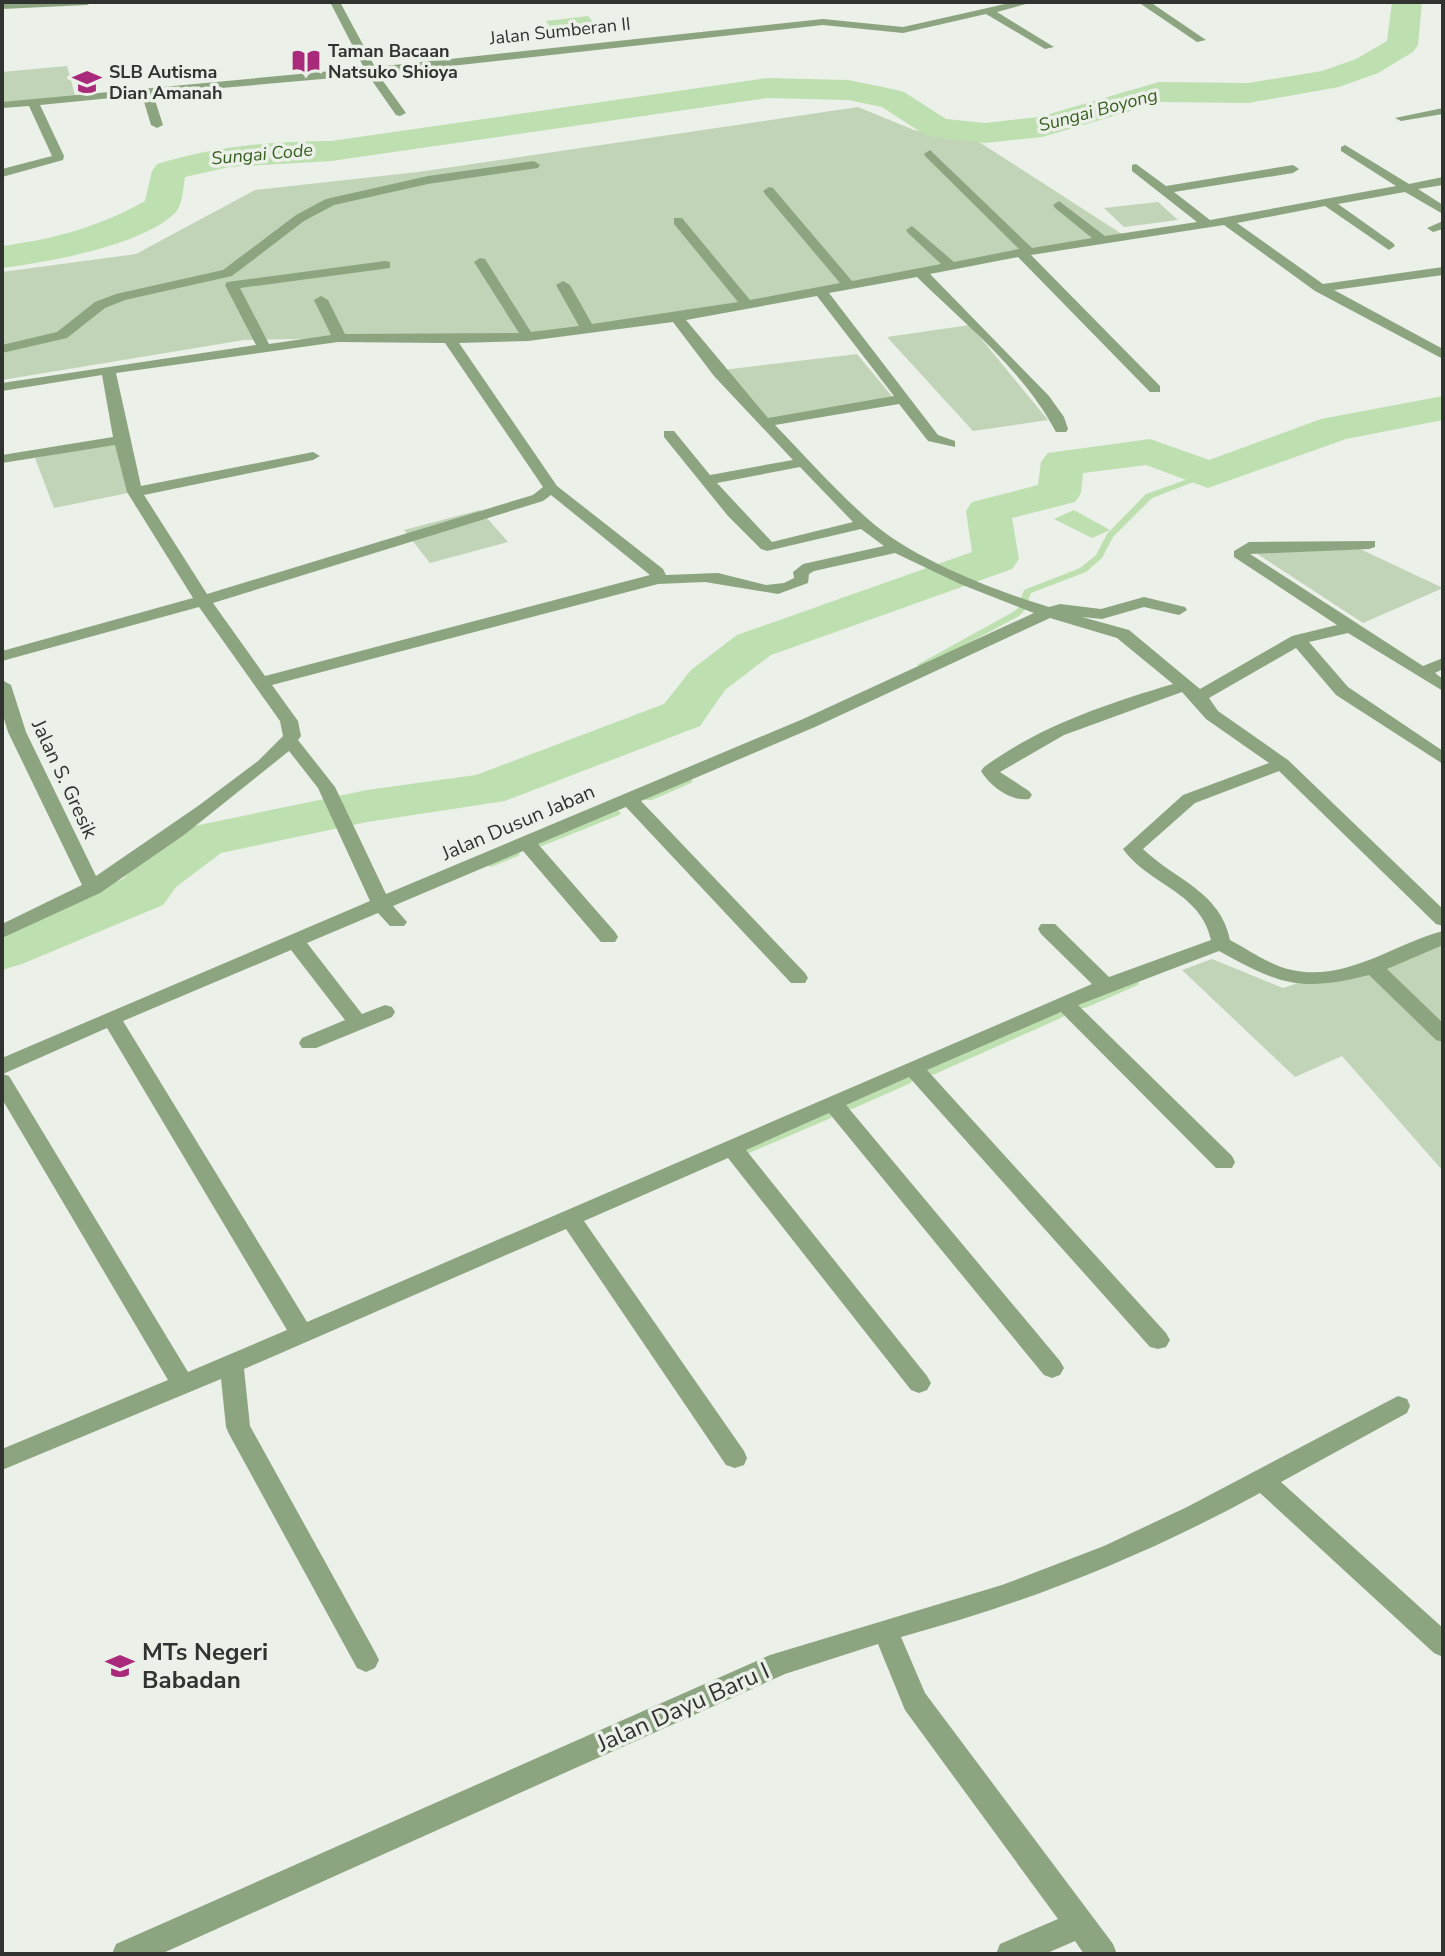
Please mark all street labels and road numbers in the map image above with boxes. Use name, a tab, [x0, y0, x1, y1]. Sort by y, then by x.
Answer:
street label: Jalan Sumberan II	[487, 12, 632, 50]
street label: Jalan S. Gresik	[25, 714, 104, 844]
street label: Jalan Dusun Jaban	[436, 778, 599, 867]
street label: Jalan Dayu Baru I	[591, 1655, 774, 1760]

